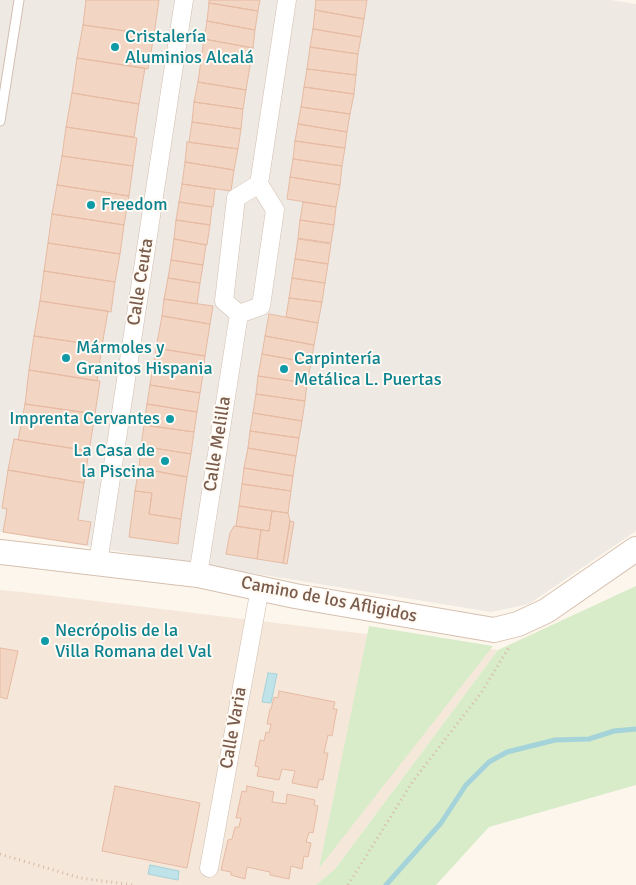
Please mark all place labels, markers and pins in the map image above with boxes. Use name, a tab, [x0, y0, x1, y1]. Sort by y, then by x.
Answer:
place label: Cristalería Aluminios Alcalá	[125, 26, 254, 68]
marker: Cristalería Aluminios Alcalá	[109, 41, 121, 53]
place label: Freedom	[101, 194, 168, 216]
marker: Freedom	[85, 199, 97, 211]
place label: Mármoles y Granitos Hispania	[76, 337, 213, 379]
place label: Carpintería Metálica L. Puertas	[294, 348, 442, 390]
marker: Mármoles y Granitos Hispania	[60, 352, 72, 364]
marker: Carpintería Metálica L. Puertas	[278, 363, 290, 375]
place label: Imprenta Cervantes	[9, 408, 160, 430]
marker: Imprenta Cervantes	[164, 413, 176, 425]
place label: La Casa de la Piscina	[73, 440, 155, 482]
marker: La Casa de la Piscina	[159, 455, 171, 467]
place label: Necrópolis de la Villa Romana del Val	[55, 620, 212, 662]
marker: Necrópolis de la Villa Romana del Val	[39, 635, 51, 647]

